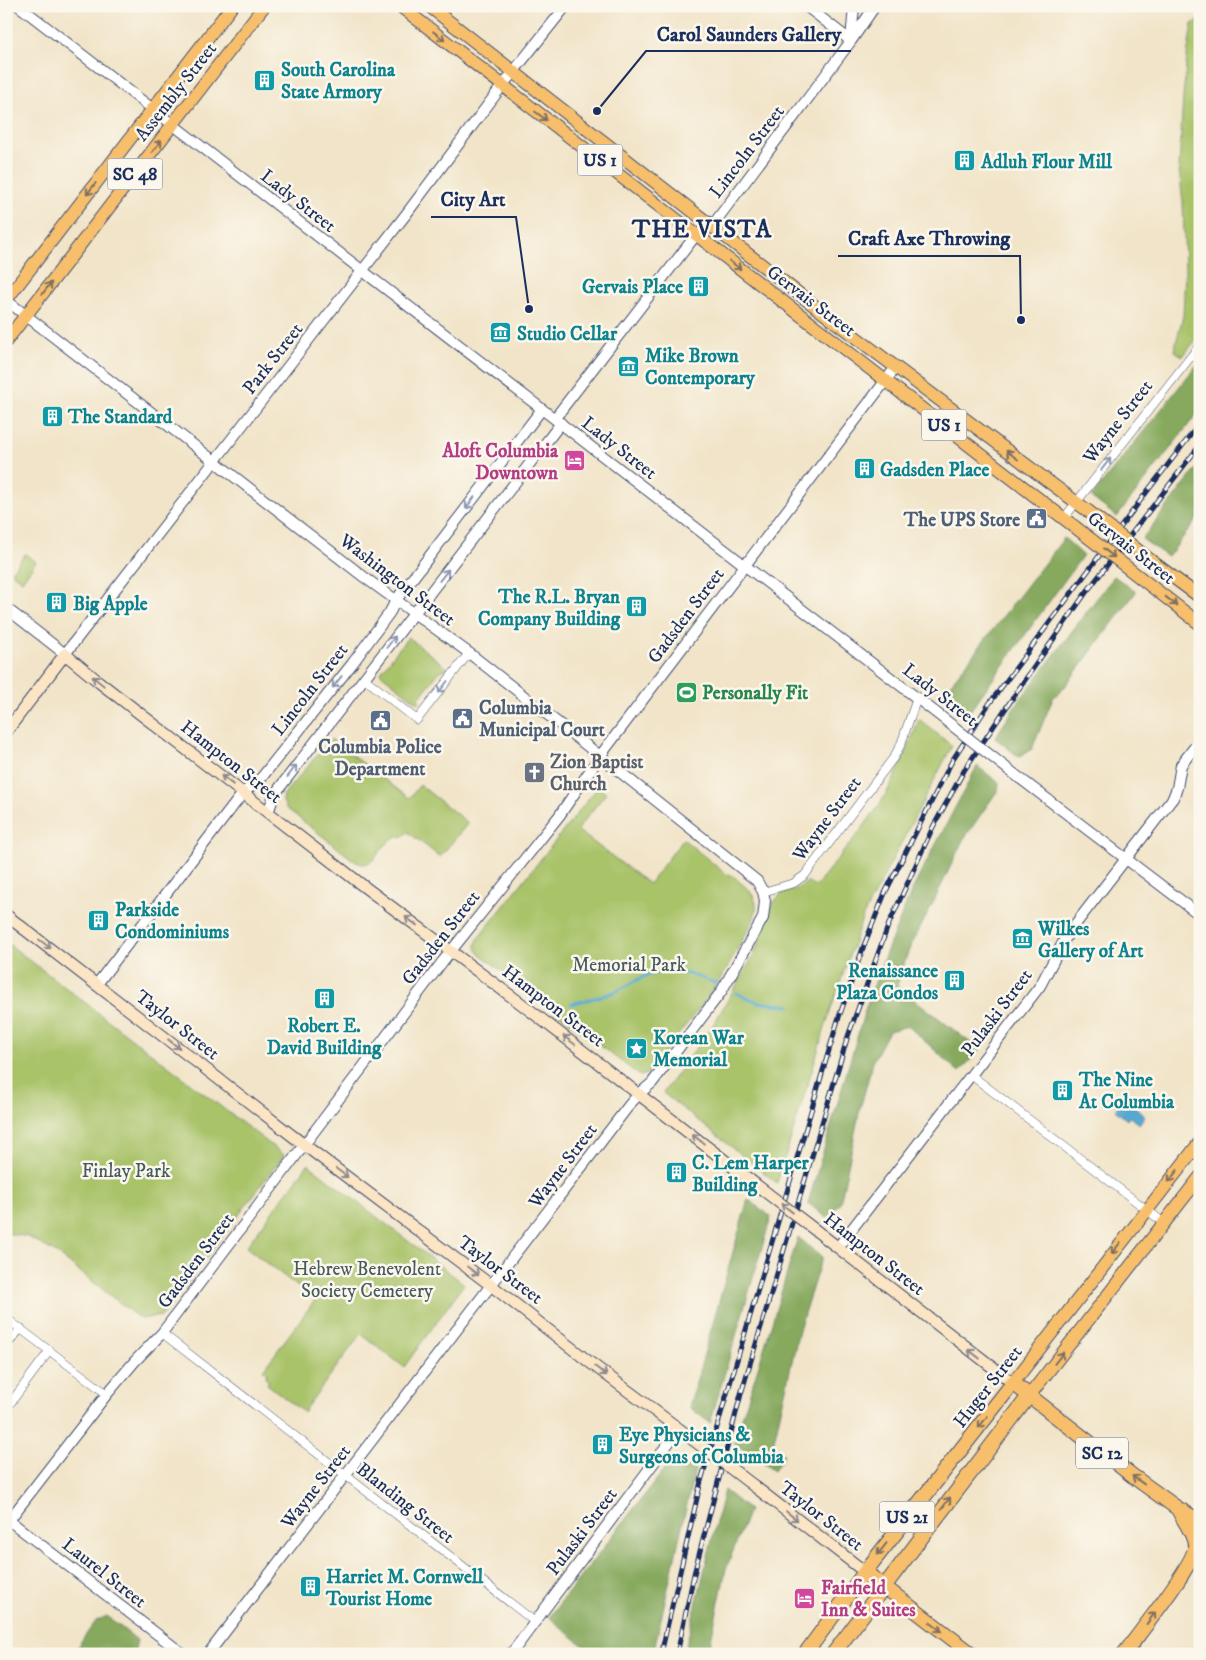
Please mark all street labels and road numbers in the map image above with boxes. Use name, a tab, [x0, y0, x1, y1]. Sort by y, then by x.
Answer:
street label: Assembly Street	[130, 38, 222, 146]
street label: Lincoln Street	[705, 101, 790, 203]
road number: US 1	[578, 144, 622, 176]
road number: SC 48	[108, 158, 162, 190]
street label: Lady Street	[256, 165, 340, 238]
street label: Gervais Street	[762, 260, 860, 342]
street label: Park Street	[238, 319, 308, 399]
street label: Wayne Street	[1078, 375, 1158, 469]
road number: US 1	[922, 410, 966, 440]
street label: Lady Street	[577, 412, 661, 485]
street label: Gervais Street	[1083, 507, 1180, 590]
street label: Washington Street	[334, 529, 460, 631]
street label: Gadsden Street	[643, 564, 730, 668]
street label: Lincoln Street	[267, 639, 353, 741]
street label: Lady Street	[898, 659, 982, 732]
street label: Hampton Street	[176, 716, 286, 809]
street label: Wayne Street	[787, 772, 866, 867]
street label: Gadsden Street	[397, 886, 485, 990]
street label: Hampton Street	[497, 960, 609, 1052]
street label: Pulaski Street	[957, 965, 1038, 1061]
street label: Taylor Street	[131, 985, 224, 1065]
street label: Wayne Street	[523, 1119, 602, 1214]
street label: Hampton Street	[819, 1208, 929, 1301]
street label: Gadsden Street	[153, 1209, 240, 1313]
street label: Taylor Street	[453, 1231, 547, 1310]
street label: Huger Street	[949, 1341, 1027, 1433]
road number: SC 12	[1076, 1438, 1128, 1469]
street label: Wayne Street	[276, 1440, 356, 1534]
street label: Blanding Street	[351, 1458, 459, 1549]
street label: Taylor Street	[775, 1476, 868, 1556]
street label: Pulaski Street	[542, 1484, 623, 1580]
road number: US 21	[880, 1501, 934, 1532]
street label: Laurel Street	[57, 1533, 151, 1613]

